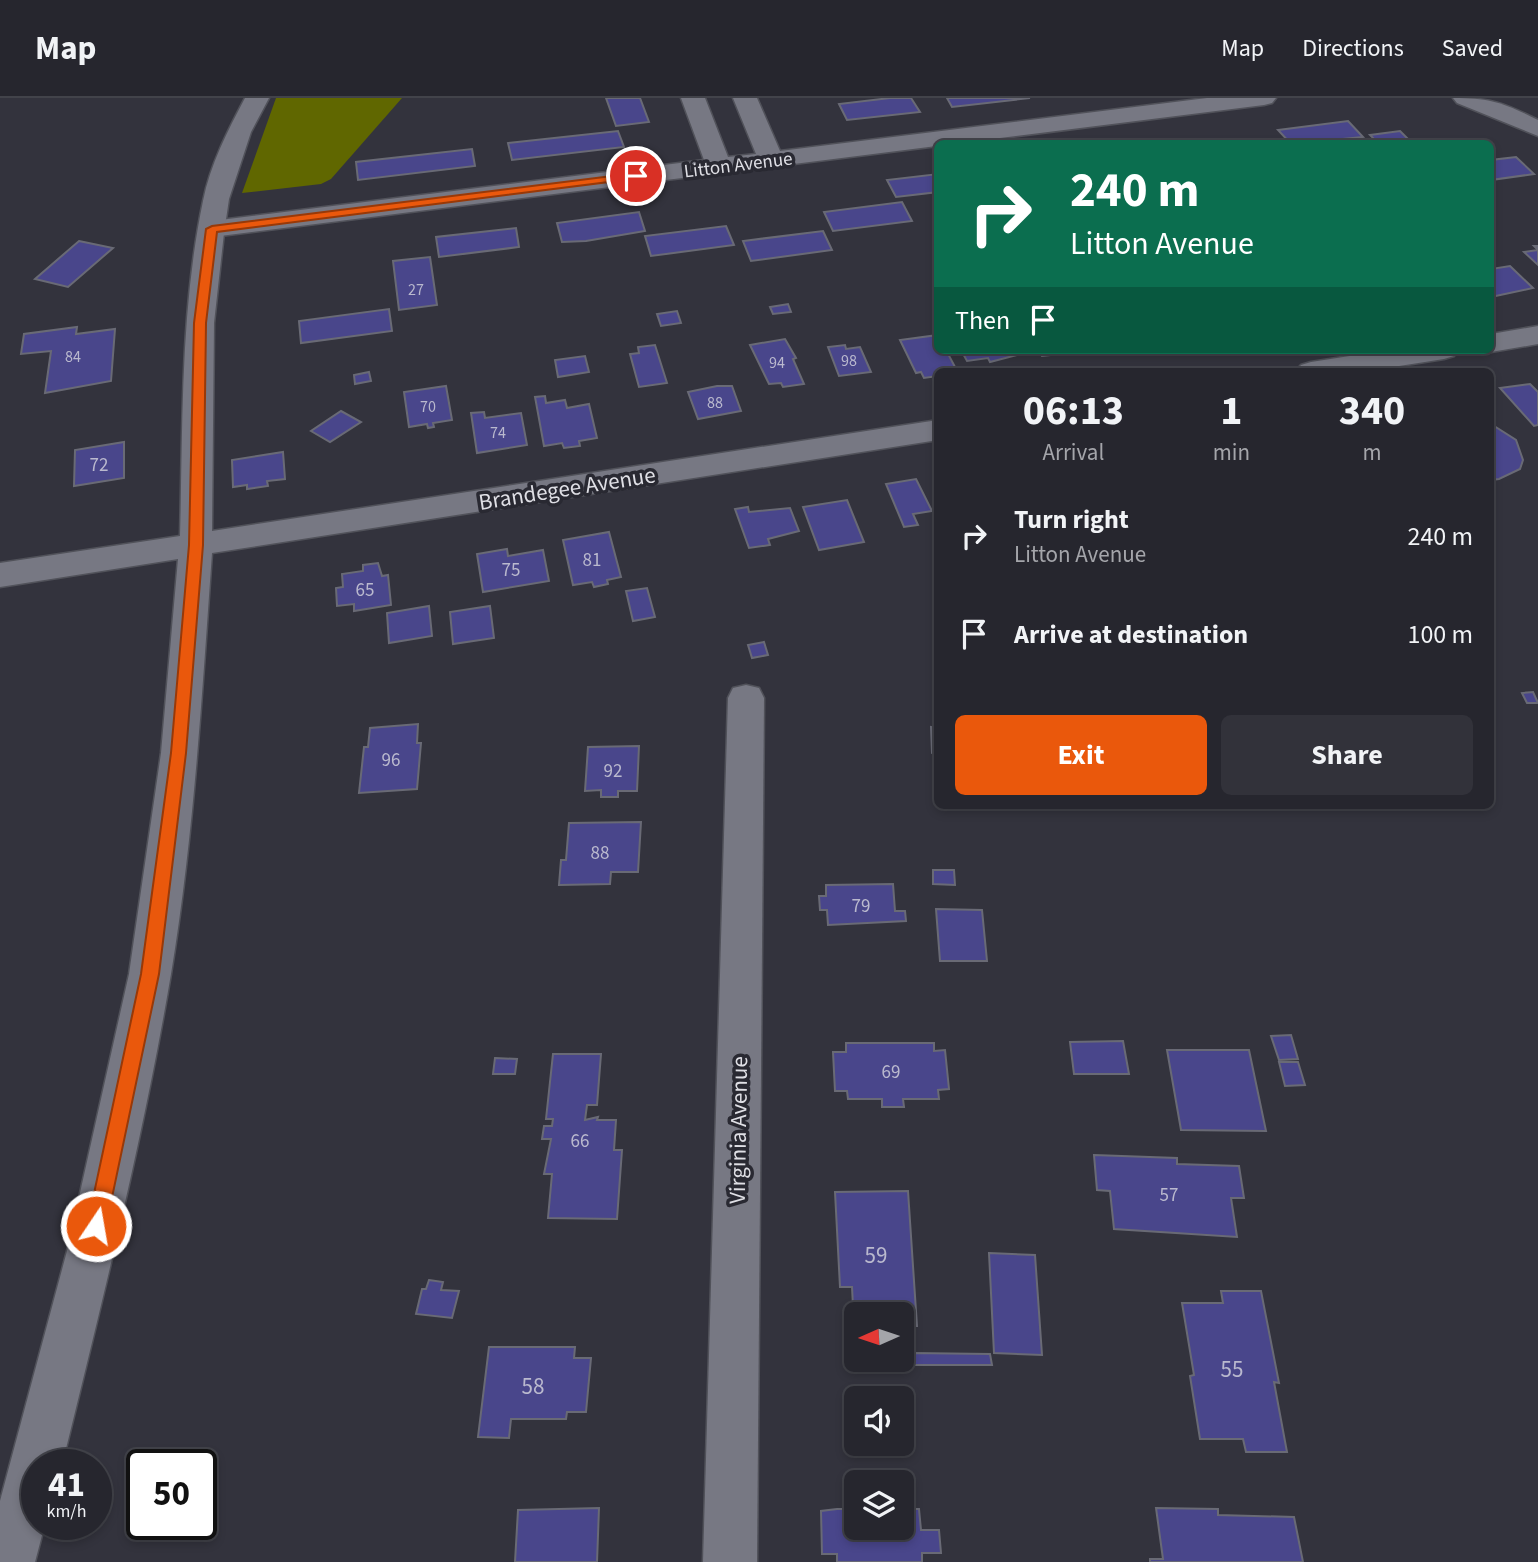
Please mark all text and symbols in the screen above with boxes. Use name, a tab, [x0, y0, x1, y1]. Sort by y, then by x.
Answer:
text: Map	[35, 25, 96, 72]
text: Map	[1221, 31, 1264, 66]
text: Directions	[1302, 31, 1404, 66]
text: Saved	[1442, 31, 1503, 66]
street label: Litton Avenue	[682, 145, 794, 186]
pin	[606, 146, 666, 206]
text: 240 m	[1070, 156, 1199, 226]
icon: arrive	[617, 157, 655, 195]
icon: right	[955, 168, 1046, 259]
text: Litton Avenue	[1070, 221, 1254, 267]
house number: 27	[408, 279, 424, 301]
icon: arrive	[1024, 301, 1062, 339]
text: Then	[955, 302, 1010, 339]
house number: 84	[65, 346, 81, 368]
house number: 98	[841, 350, 857, 372]
house number: 94	[769, 352, 785, 374]
text: 06:13	[1023, 381, 1124, 441]
text: 1	[1220, 381, 1242, 441]
text: 340	[1339, 381, 1405, 441]
house number: 88	[707, 392, 723, 414]
house number: 70	[420, 396, 436, 418]
house number: 74	[490, 422, 506, 444]
text: Arrival	[1042, 436, 1104, 469]
text: min	[1213, 436, 1250, 469]
text: m	[1362, 436, 1382, 469]
house number: 72	[90, 452, 108, 479]
street label: Brandegee Avenue	[476, 458, 658, 519]
text: Turn right	[1014, 501, 1129, 538]
icon: right	[955, 517, 993, 555]
text: 240 m	[1407, 518, 1473, 555]
text: Litton Avenue	[1014, 538, 1146, 571]
house number: 81	[583, 547, 601, 574]
house number: 75	[502, 557, 520, 584]
house number: 65	[356, 577, 374, 604]
icon: arrive	[955, 615, 993, 653]
text: Arrive at destination	[1014, 616, 1248, 653]
text: 100 m	[1407, 616, 1473, 653]
button: Exit	[955, 715, 1207, 795]
button: Share	[1221, 715, 1473, 795]
house number: 96	[382, 747, 400, 774]
house number: 92	[604, 758, 622, 785]
house number: 88	[591, 840, 609, 867]
house number: 79	[852, 893, 870, 920]
street label: Virginia Avenue	[721, 1056, 756, 1204]
house number: 69	[882, 1059, 900, 1086]
house number: 66	[571, 1128, 589, 1155]
house number: 57	[1160, 1182, 1178, 1209]
position arrow	[59, 1189, 133, 1263]
house number: 59	[865, 1239, 887, 1272]
north arrow	[844, 1302, 914, 1372]
map controls	[844, 1302, 914, 1540]
house number: 55	[1221, 1353, 1243, 1386]
house number: 58	[522, 1370, 544, 1403]
button: sound	[844, 1386, 914, 1456]
speed limit sign: 50	[126, 1449, 217, 1540]
text: 41	[48, 1460, 85, 1510]
button: layers	[844, 1470, 914, 1540]
text: km/h	[47, 1499, 86, 1524]

